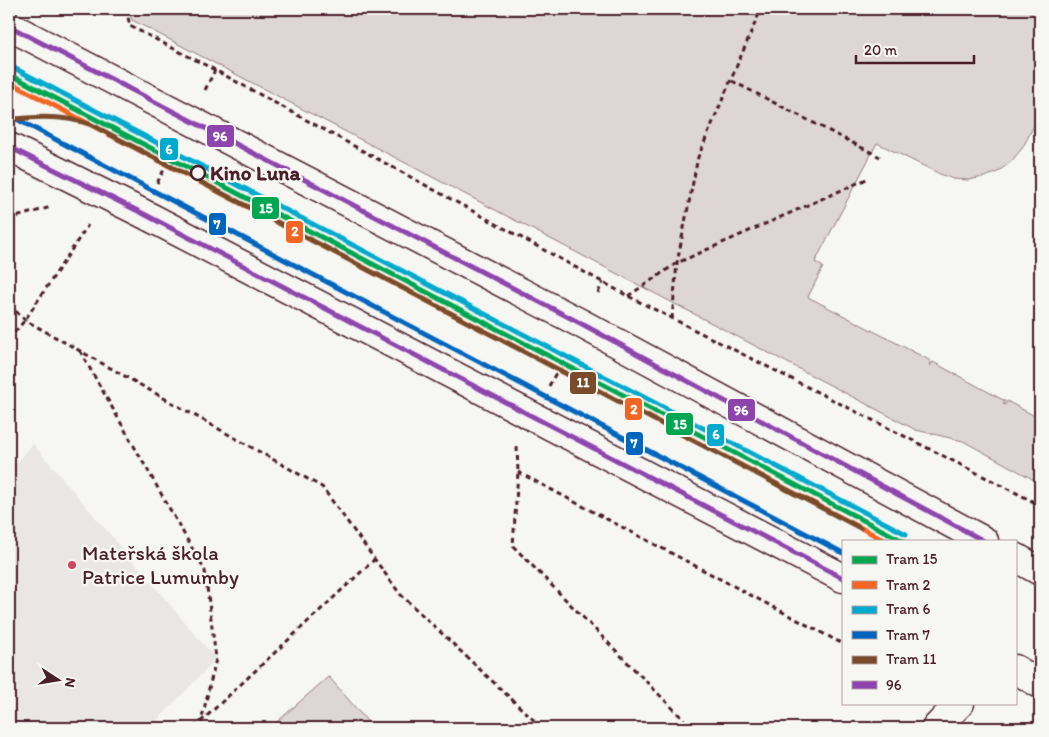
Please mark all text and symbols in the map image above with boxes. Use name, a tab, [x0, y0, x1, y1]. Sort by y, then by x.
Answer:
scale bar	[856, 32, 974, 64]
text: 20 m	[864, 41, 898, 59]
line badge: 96	[206, 124, 235, 148]
text: 96	[213, 128, 228, 145]
line badge: 6	[159, 137, 179, 161]
text: 6	[165, 141, 173, 158]
place label: Kino Luna	[210, 160, 302, 185]
marker: Kino Luna	[190, 165, 206, 181]
line badge: 15	[251, 196, 280, 220]
text: 15	[259, 200, 274, 217]
line badge: 7	[208, 212, 227, 236]
text: 7	[213, 216, 221, 233]
line badge: 2	[285, 220, 304, 244]
text: 2	[291, 223, 299, 240]
line badge: 11	[569, 371, 597, 395]
text: 11	[577, 374, 590, 391]
line badge: 2	[624, 397, 643, 421]
line badge: 96	[727, 398, 756, 422]
text: 2	[630, 401, 638, 418]
text: 96	[734, 402, 749, 419]
line badge: 15	[665, 412, 694, 436]
text: 15	[673, 416, 688, 433]
line badge: 6	[706, 423, 725, 447]
text: 6	[712, 426, 720, 443]
line badge: 7	[625, 431, 644, 456]
text: 7	[630, 435, 638, 452]
place label: Mateřská škola Patrice Lumumby	[82, 540, 239, 589]
legend	[842, 540, 1016, 704]
text: Tram 15	[886, 550, 938, 568]
marker: Mateřská škola Patrice Lumumby	[66, 559, 78, 571]
text: Tram 2	[886, 576, 931, 594]
text: Tram 6	[886, 600, 931, 618]
text: Tram 7	[886, 626, 931, 644]
text: Tram 11	[886, 650, 937, 668]
north arrow	[32, 654, 82, 704]
text: N	[61, 676, 80, 689]
text: 96	[886, 676, 902, 694]

